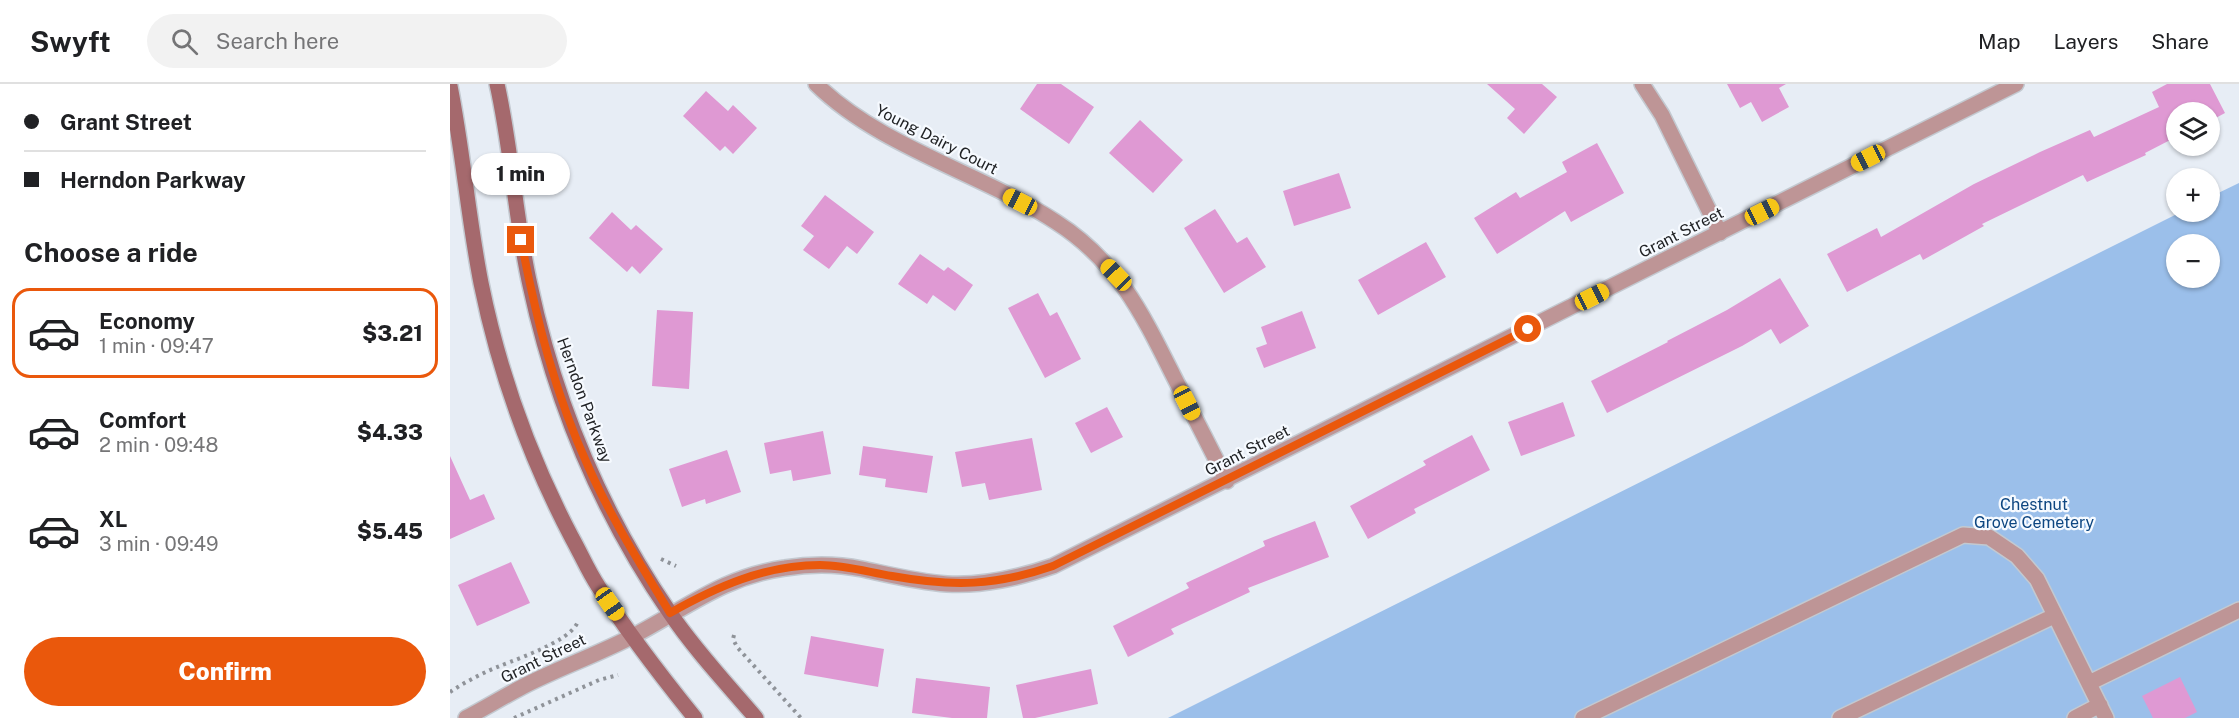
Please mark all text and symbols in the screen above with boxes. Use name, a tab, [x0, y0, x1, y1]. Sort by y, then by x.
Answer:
search box	[147, 14, 567, 68]
text: Swyft	[30, 25, 111, 58]
icon: search	[168, 25, 201, 58]
text: Search here	[216, 28, 339, 54]
text: Map	[1978, 29, 2021, 54]
text: Layers	[2054, 29, 2118, 54]
text: Share	[2151, 29, 2209, 54]
street label: Young Dairy Court	[872, 100, 1001, 178]
map controls	[2166, 102, 2220, 288]
button: layers	[2166, 102, 2220, 156]
text: Grant Street	[60, 109, 192, 135]
car	[1848, 142, 1888, 174]
callout: 1 min	[472, 153, 571, 195]
text: 1 min	[496, 162, 545, 186]
text: Herndon Parkway	[60, 167, 246, 193]
button: +	[2166, 168, 2220, 222]
car	[1000, 186, 1040, 218]
car	[1742, 196, 1782, 228]
street label: Grant Street	[1636, 203, 1727, 262]
route end	[507, 226, 534, 253]
button: −	[2166, 234, 2220, 288]
text: Choose a ride	[24, 236, 198, 268]
car	[1097, 256, 1135, 294]
car	[1572, 281, 1612, 313]
icon: car	[27, 306, 81, 360]
text: Economy	[99, 308, 195, 334]
route start	[1514, 315, 1541, 342]
text: $3.21	[362, 320, 423, 346]
text: 1 min · 09:47	[99, 334, 214, 358]
street label: Herndon Parkway	[553, 335, 616, 466]
car	[1171, 383, 1203, 423]
icon: car	[27, 405, 81, 459]
text: Comfort	[99, 407, 186, 433]
text: $4.33	[357, 419, 423, 445]
street label: Grant Street	[1202, 421, 1293, 480]
text: 2 min · 09:48	[99, 433, 218, 457]
park label: Chestnut Grove Cemetery	[1974, 495, 2095, 532]
icon: car	[27, 504, 81, 558]
text: XL	[99, 506, 127, 532]
text: $5.45	[357, 518, 423, 544]
text: 3 min · 09:49	[99, 532, 219, 556]
car	[592, 584, 628, 624]
street label: Grant Street	[498, 630, 589, 687]
button: Confirm	[24, 637, 426, 706]

